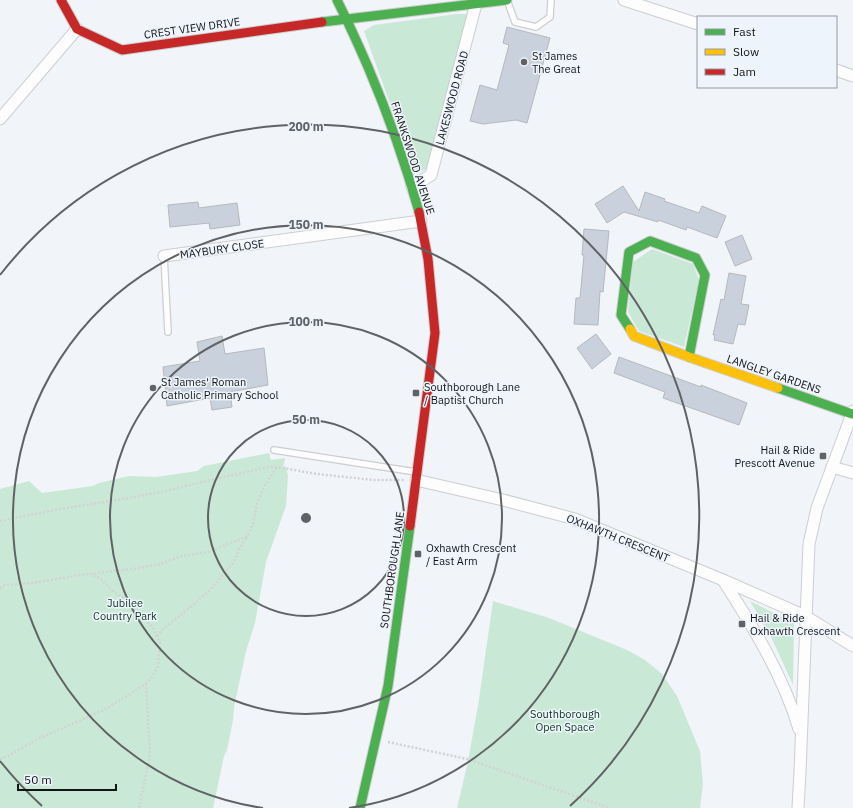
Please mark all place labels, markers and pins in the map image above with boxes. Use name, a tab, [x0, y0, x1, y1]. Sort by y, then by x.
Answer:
place label: St James The Great	[532, 49, 581, 76]
marker: St James The Great	[519, 57, 529, 67]
place label: St James' Roman Catholic Primary School	[161, 375, 278, 402]
place label: Southborough Lane / Baptist Church	[424, 380, 520, 407]
marker: St James' Roman Catholic Primary School	[148, 383, 158, 393]
marker: Southborough Lane / Baptist Church	[411, 388, 421, 398]
place label: Hail & Ride Prescott Avenue	[734, 443, 815, 470]
marker: Hail & Ride Prescott Avenue	[818, 451, 828, 461]
centre of rings	[299, 511, 313, 525]
place label: Oxhawth Crescent / East Arm	[426, 541, 517, 568]
marker: Oxhawth Crescent / East Arm	[413, 549, 423, 559]
place label: Hail & Ride Oxhawth Crescent	[750, 611, 841, 638]
marker: Hail & Ride Oxhawth Crescent	[737, 619, 747, 629]

